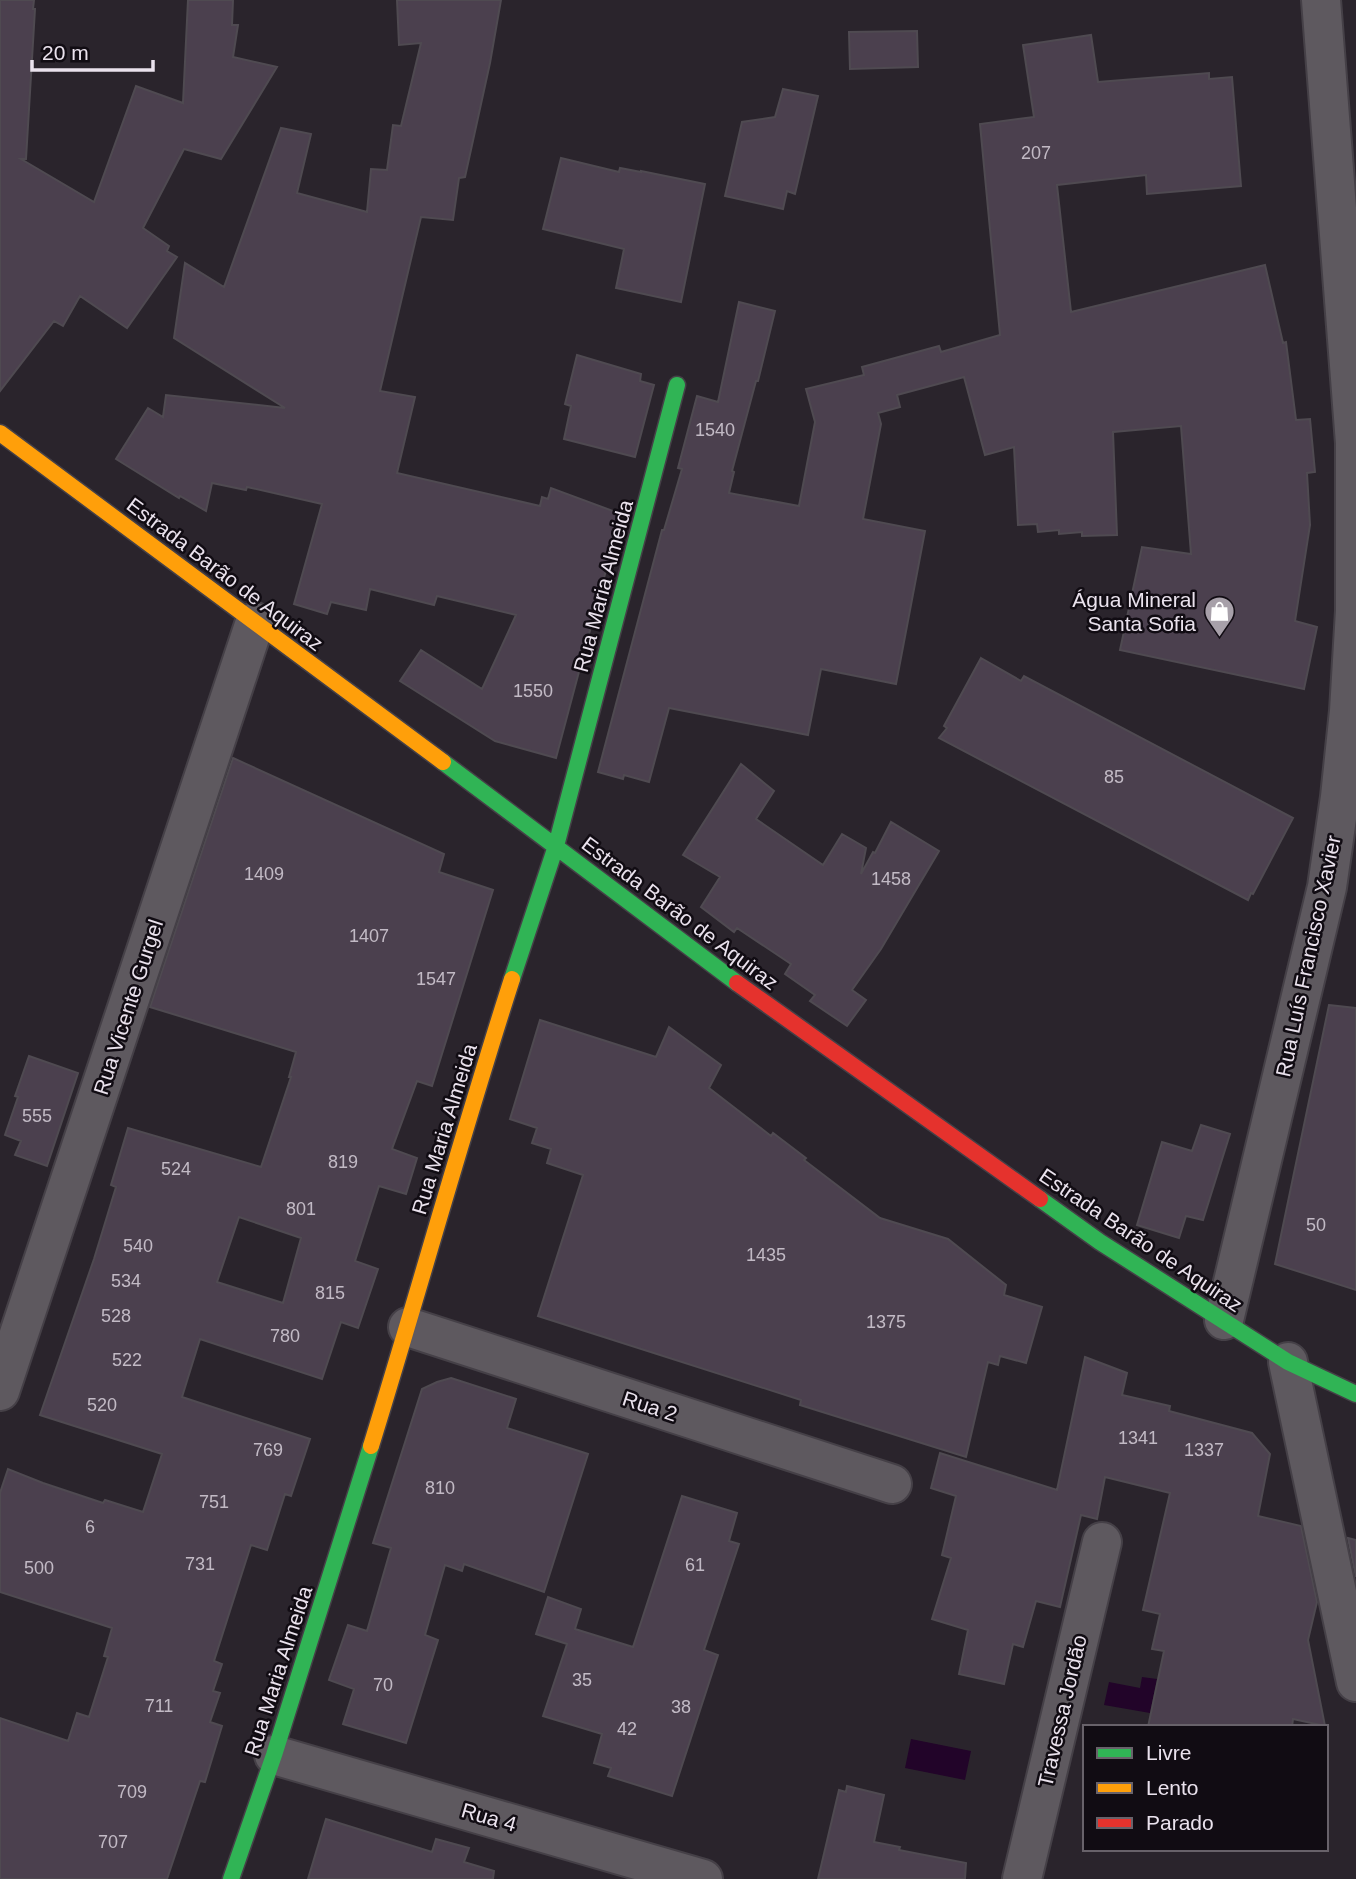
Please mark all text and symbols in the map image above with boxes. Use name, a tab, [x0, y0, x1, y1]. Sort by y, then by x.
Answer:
scale bar	[32, 28, 152, 72]
text: 20 m	[42, 41, 89, 64]
house number: 207	[1021, 143, 1051, 163]
house number: 1540	[695, 420, 735, 440]
street label: Estrada Barão de Aquiraz	[123, 493, 327, 655]
street label: Rua Maria Almeida	[569, 497, 637, 675]
place label: Água Mineral Santa Sofia	[1072, 588, 1196, 635]
shop icon: Água Mineral Santa Sofia	[1202, 594, 1236, 638]
house number: 1550	[513, 681, 553, 701]
house number: 85	[1104, 767, 1124, 787]
street label: Estrada Barão de Aquiraz	[578, 832, 782, 994]
street label: Rua Luís Francisco Xavier	[1271, 833, 1345, 1079]
house number: 1409	[244, 864, 284, 884]
house number: 1458	[871, 869, 911, 889]
street label: Rua Vicente Gurgel	[89, 916, 167, 1098]
house number: 1407	[349, 926, 389, 946]
house number: 1547	[416, 969, 456, 989]
street label: Rua Maria Almeida	[407, 1041, 481, 1217]
house number: 555	[22, 1106, 52, 1126]
house number: 819	[328, 1152, 358, 1172]
house number: 524	[161, 1159, 191, 1179]
street label: Estrada Barão de Aquiraz	[1035, 1164, 1247, 1316]
house number: 801	[286, 1199, 316, 1219]
house number: 50	[1306, 1215, 1326, 1235]
house number: 540	[123, 1236, 153, 1256]
house number: 1435	[746, 1245, 786, 1265]
house number: 534	[111, 1271, 141, 1291]
house number: 815	[315, 1283, 345, 1303]
house number: 528	[101, 1306, 131, 1326]
house number: 1375	[866, 1312, 906, 1332]
house number: 780	[270, 1326, 300, 1346]
house number: 522	[112, 1350, 142, 1370]
street label: Rua 2	[620, 1386, 680, 1426]
house number: 520	[87, 1395, 117, 1415]
house number: 1341	[1118, 1428, 1158, 1448]
house number: 769	[253, 1440, 283, 1460]
house number: 1337	[1184, 1440, 1224, 1460]
house number: 810	[425, 1478, 455, 1498]
house number: 751	[199, 1492, 229, 1512]
house number: 6	[85, 1517, 95, 1537]
house number: 731	[185, 1554, 215, 1574]
house number: 61	[685, 1555, 705, 1575]
house number: 500	[24, 1558, 54, 1578]
street label: Rua Maria Almeida	[240, 1583, 316, 1759]
street label: Travessa Jordão	[1033, 1633, 1091, 1789]
house number: 35	[572, 1670, 592, 1690]
house number: 70	[373, 1675, 393, 1695]
house number: 711	[145, 1696, 173, 1716]
house number: 38	[671, 1697, 691, 1717]
house number: 42	[617, 1719, 637, 1739]
legend	[1083, 1725, 1328, 1851]
text: Livre	[1146, 1741, 1192, 1764]
text: Lento	[1146, 1776, 1199, 1799]
house number: 709	[117, 1782, 147, 1802]
street label: Rua 4	[459, 1798, 519, 1836]
text: Parado	[1146, 1811, 1214, 1834]
house number: 707	[98, 1832, 128, 1852]

